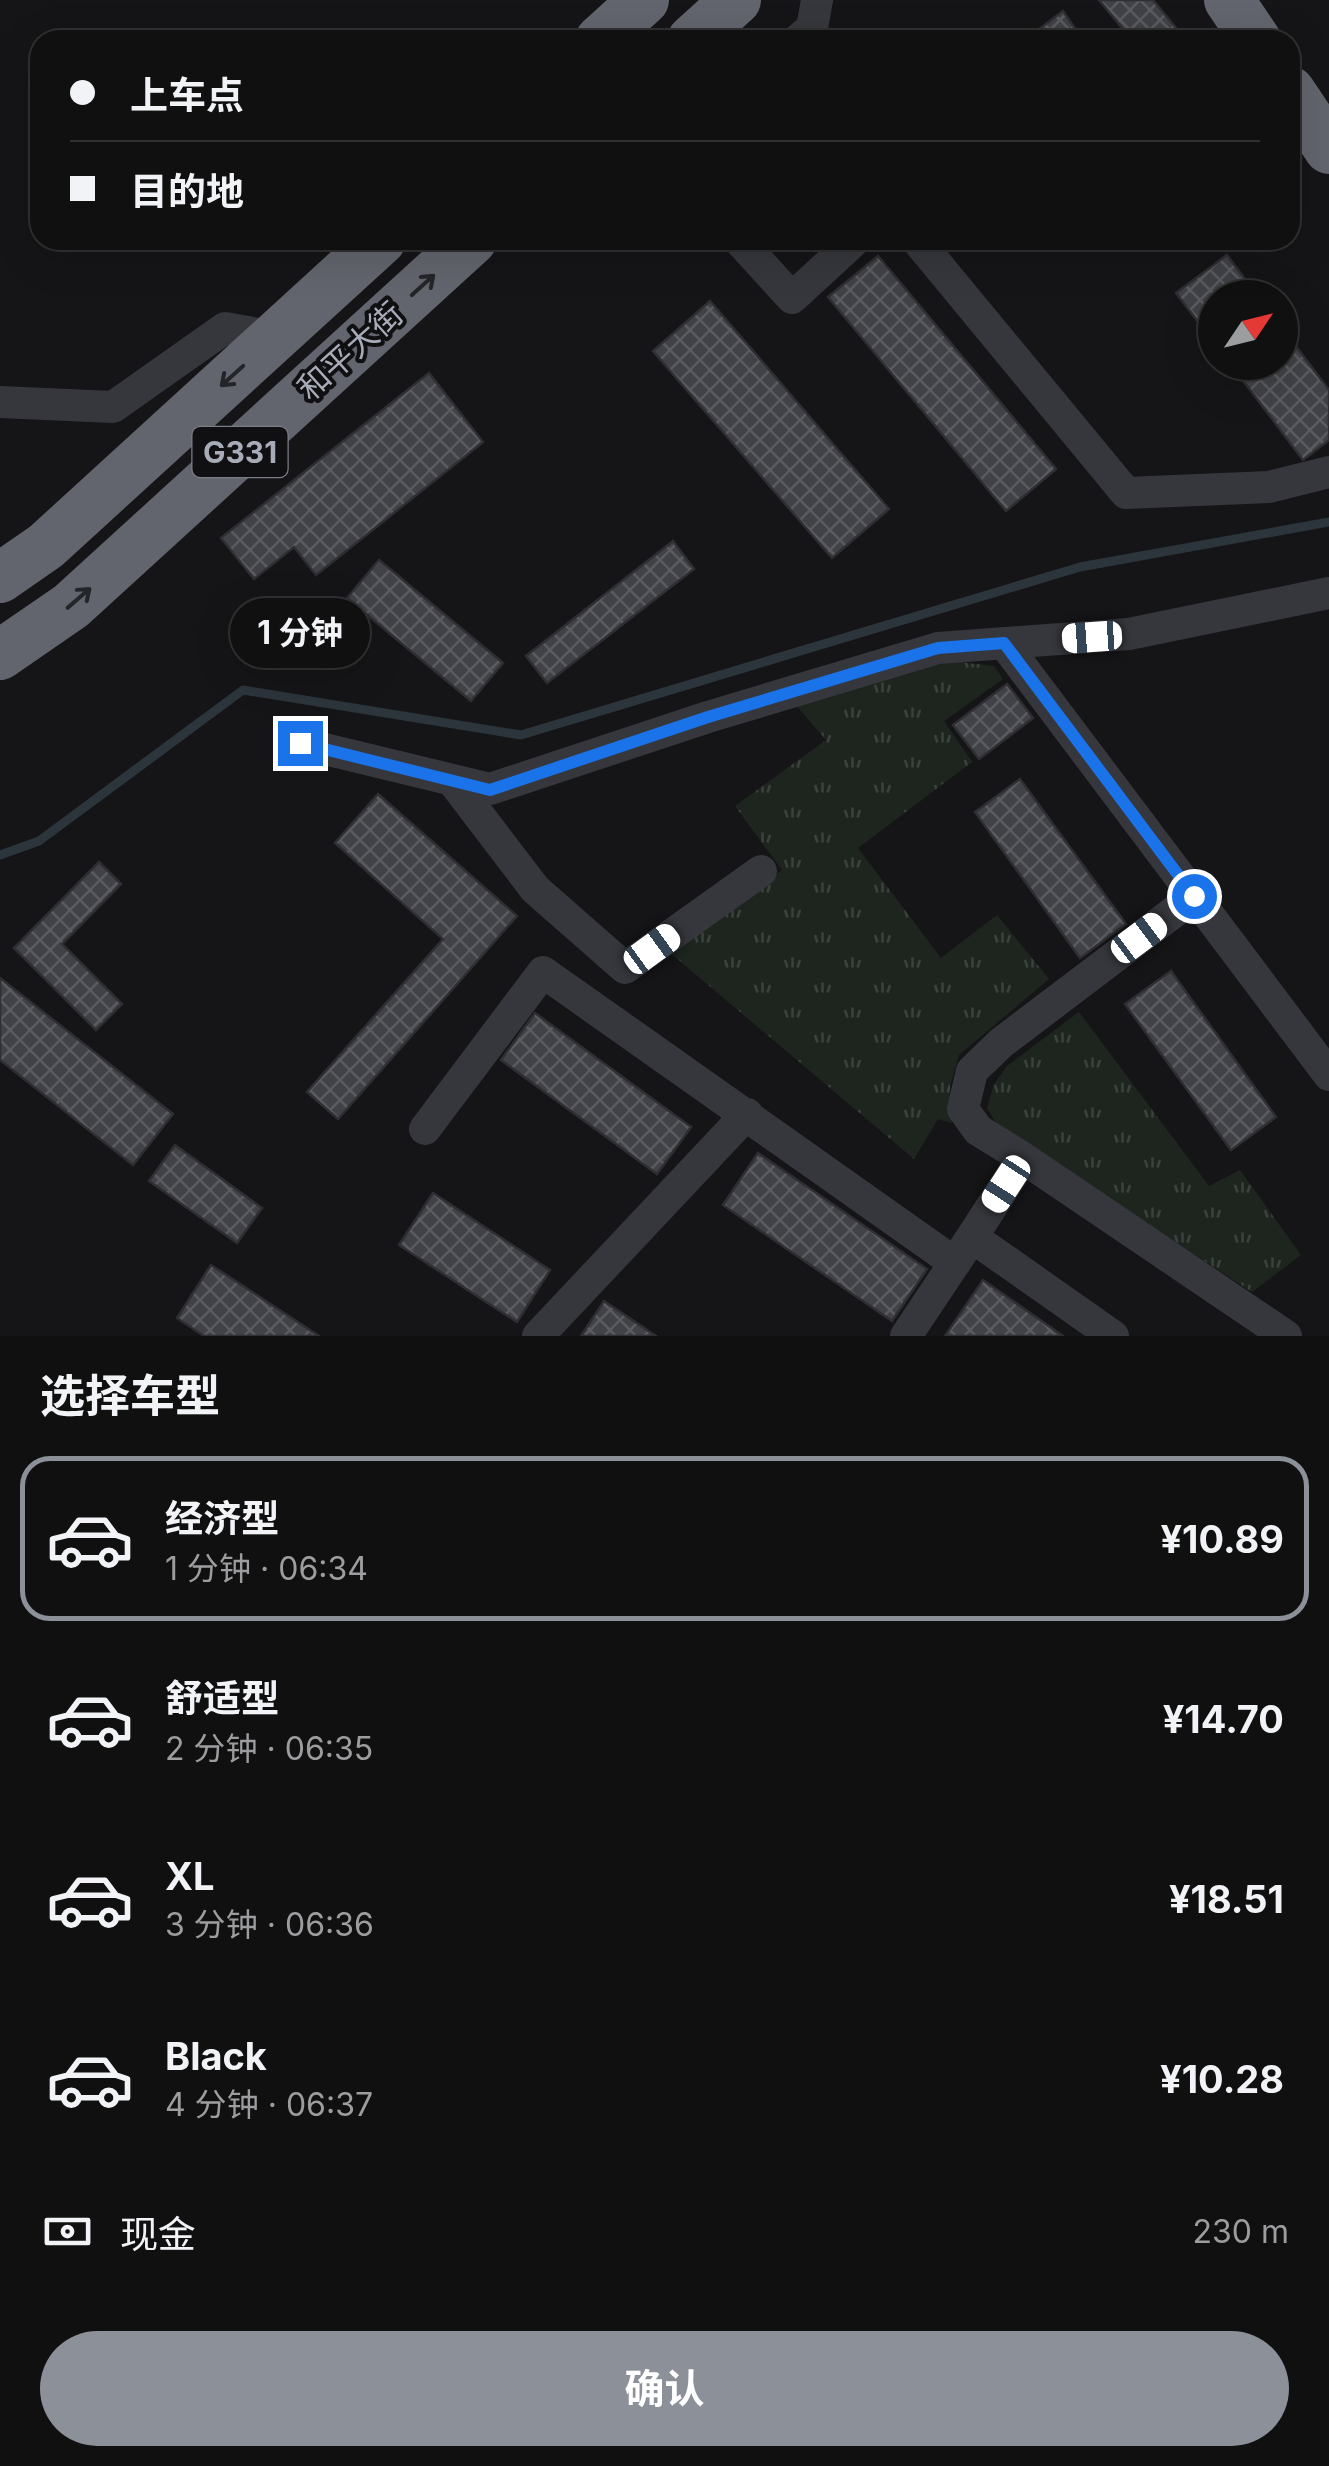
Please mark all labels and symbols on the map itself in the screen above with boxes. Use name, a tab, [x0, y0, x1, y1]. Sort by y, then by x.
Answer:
one-way arrow	[410, 274, 435, 297]
north arrow	[1198, 280, 1298, 380]
street label: 和平大街	[289, 294, 411, 408]
one-way arrow	[220, 365, 245, 388]
road number: G331	[192, 427, 288, 477]
one-way arrow	[66, 586, 91, 609]
callout: 1 分钟	[230, 598, 370, 668]
car	[1061, 620, 1123, 654]
route end	[278, 721, 323, 766]
route start	[1172, 874, 1217, 919]
car	[1106, 908, 1172, 968]
car	[619, 919, 685, 979]
car	[977, 1151, 1035, 1217]

